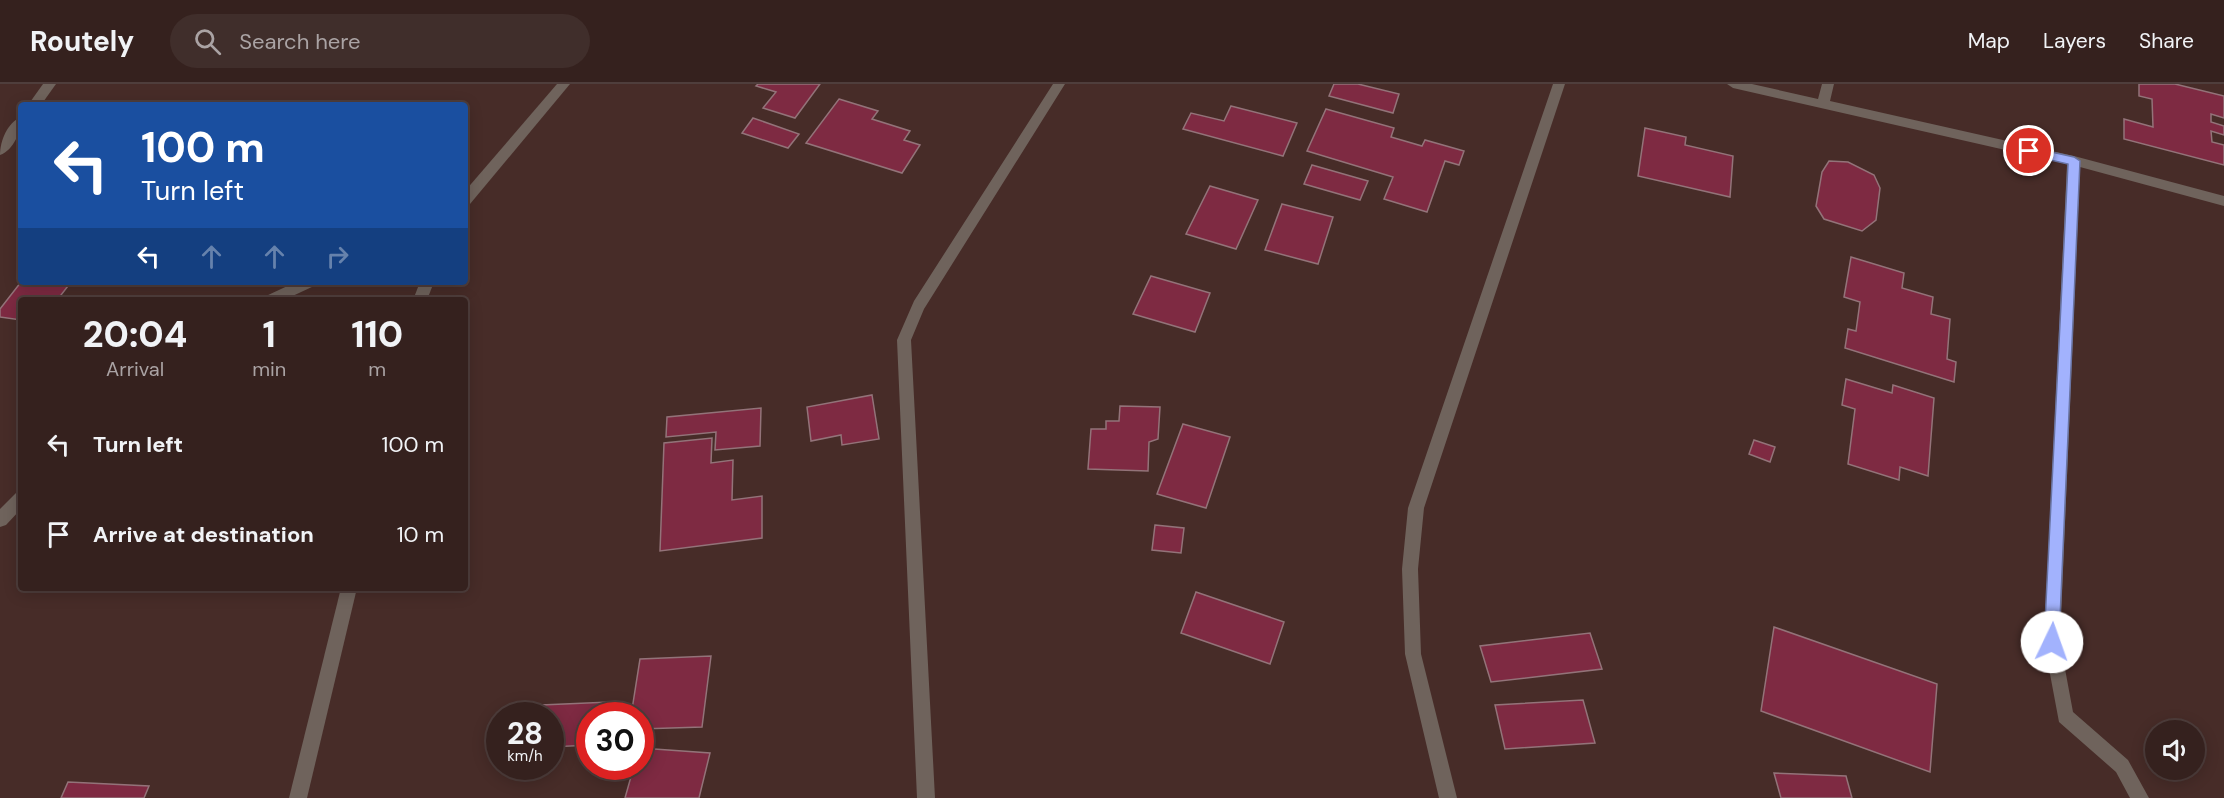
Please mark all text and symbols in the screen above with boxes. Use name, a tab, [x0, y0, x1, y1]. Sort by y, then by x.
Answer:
search box	[170, 14, 590, 68]
text: Routely	[30, 23, 134, 60]
icon: search	[191, 25, 224, 58]
text: Search here	[239, 27, 361, 56]
text: Map	[1968, 27, 2010, 55]
text: Layers	[2043, 27, 2106, 55]
text: Share	[2139, 27, 2194, 55]
text: 100 m	[141, 120, 265, 175]
pin	[2003, 125, 2054, 176]
icon: left	[42, 126, 120, 204]
icon: arrive	[2012, 134, 2045, 167]
text: Turn left	[141, 173, 244, 208]
icon: left	[132, 240, 165, 273]
icon: ahead	[195, 240, 228, 273]
icon: ahead	[258, 240, 291, 273]
icon: right	[321, 240, 354, 273]
text: 20:04	[83, 311, 187, 358]
text: 1	[263, 311, 276, 358]
text: 110	[351, 311, 403, 358]
text: Arrival	[106, 356, 164, 382]
text: min	[252, 356, 286, 382]
text: m	[368, 356, 386, 382]
icon: left	[42, 428, 75, 461]
text: Turn left	[93, 430, 183, 459]
text: 100 m	[382, 430, 444, 459]
icon: arrive	[42, 518, 75, 551]
text: Arrive at destination	[93, 520, 314, 549]
text: 10 m	[397, 520, 444, 549]
position arrow	[2020, 610, 2084, 674]
speed limit sign: 30	[576, 702, 654, 780]
text: 28	[507, 714, 543, 753]
map controls	[2145, 720, 2205, 780]
button: sound	[2145, 720, 2205, 780]
text: km/h	[507, 746, 543, 766]

